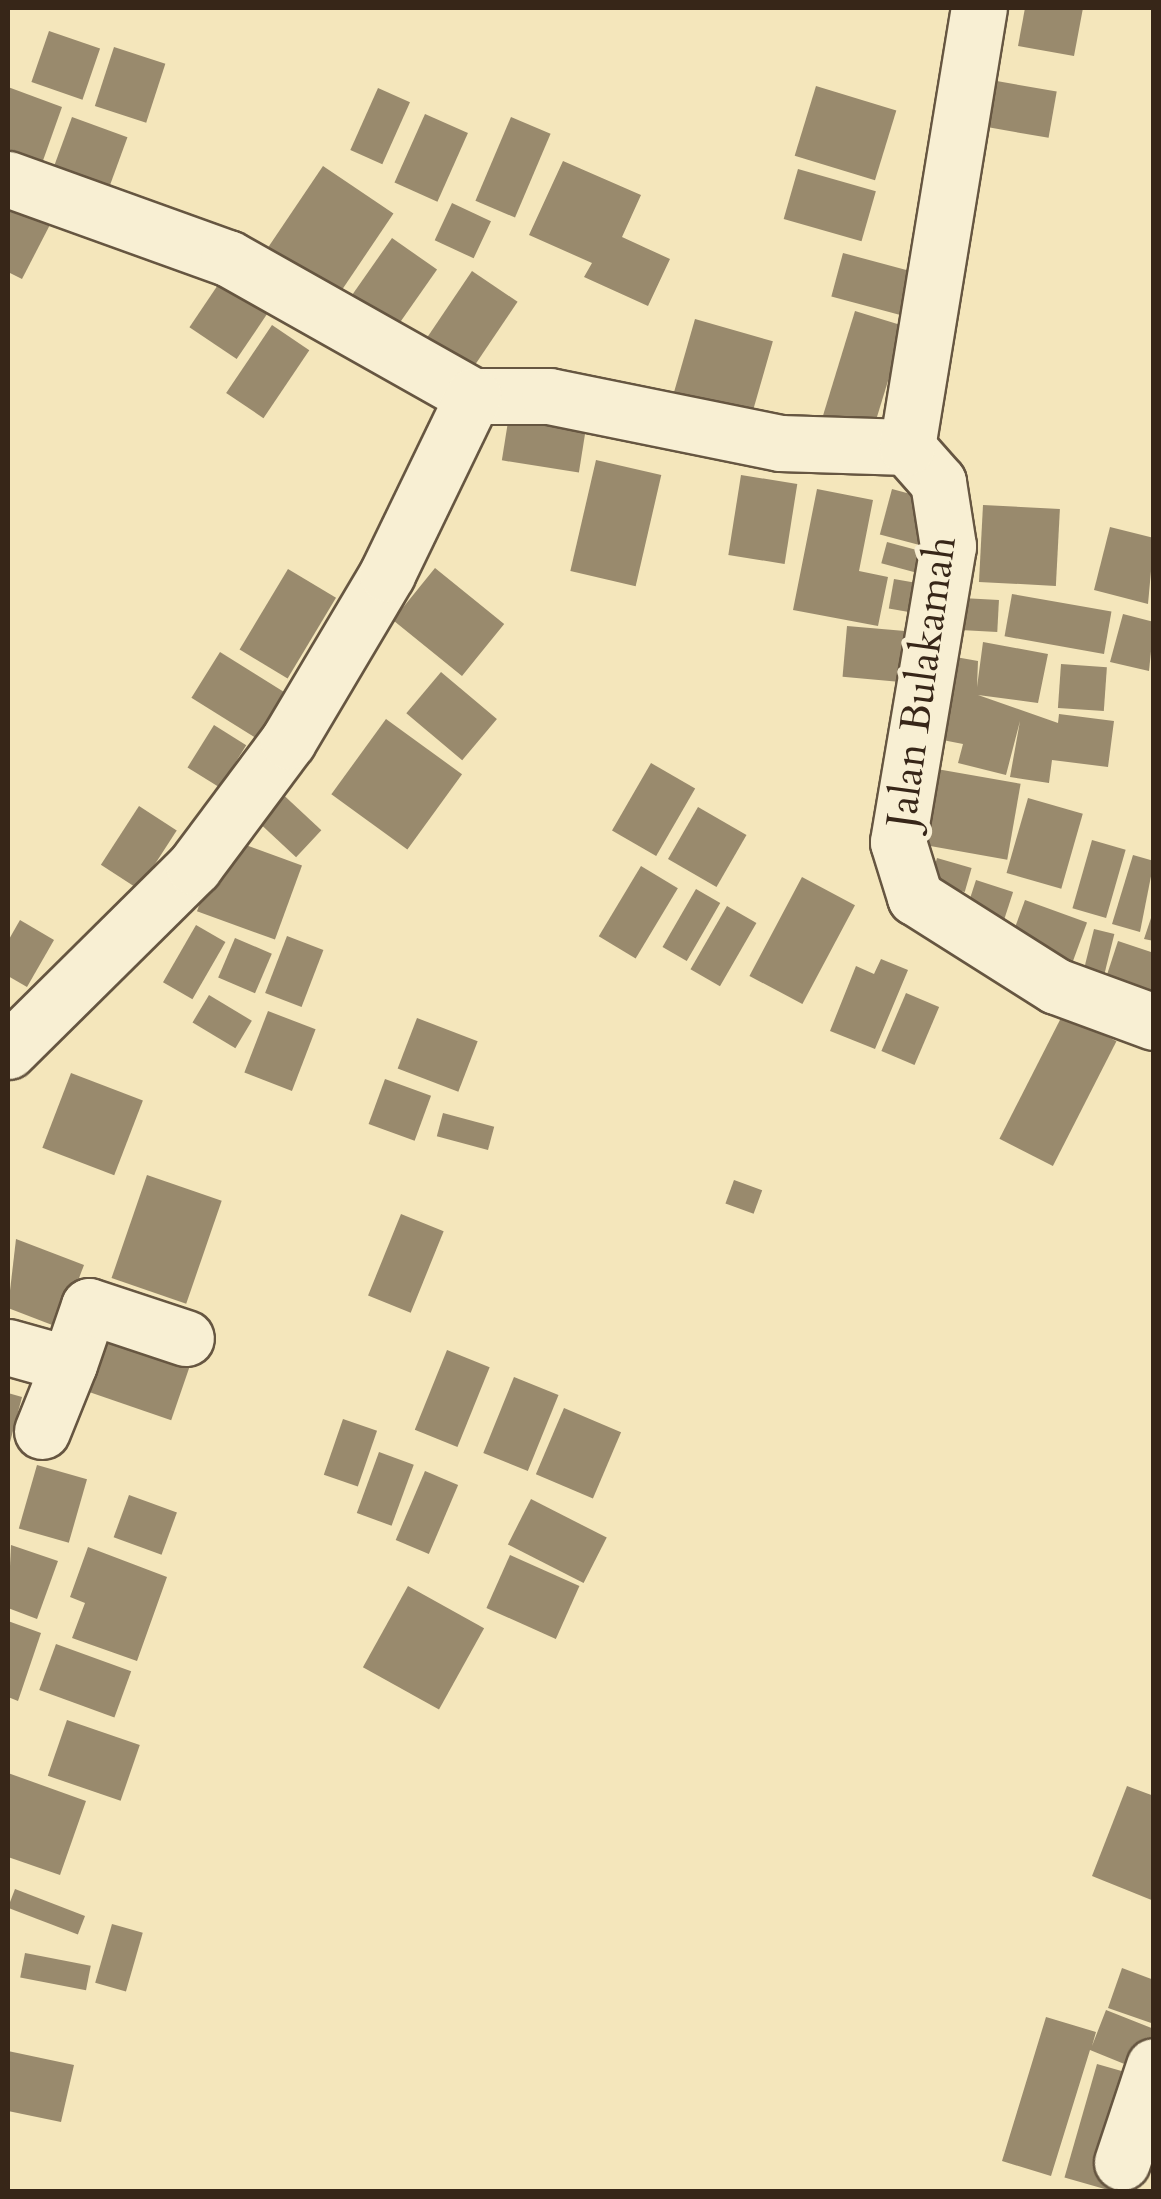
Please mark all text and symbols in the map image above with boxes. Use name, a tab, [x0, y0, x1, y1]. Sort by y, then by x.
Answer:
street label: Jalan Bulakamah	[877, 533, 967, 831]

